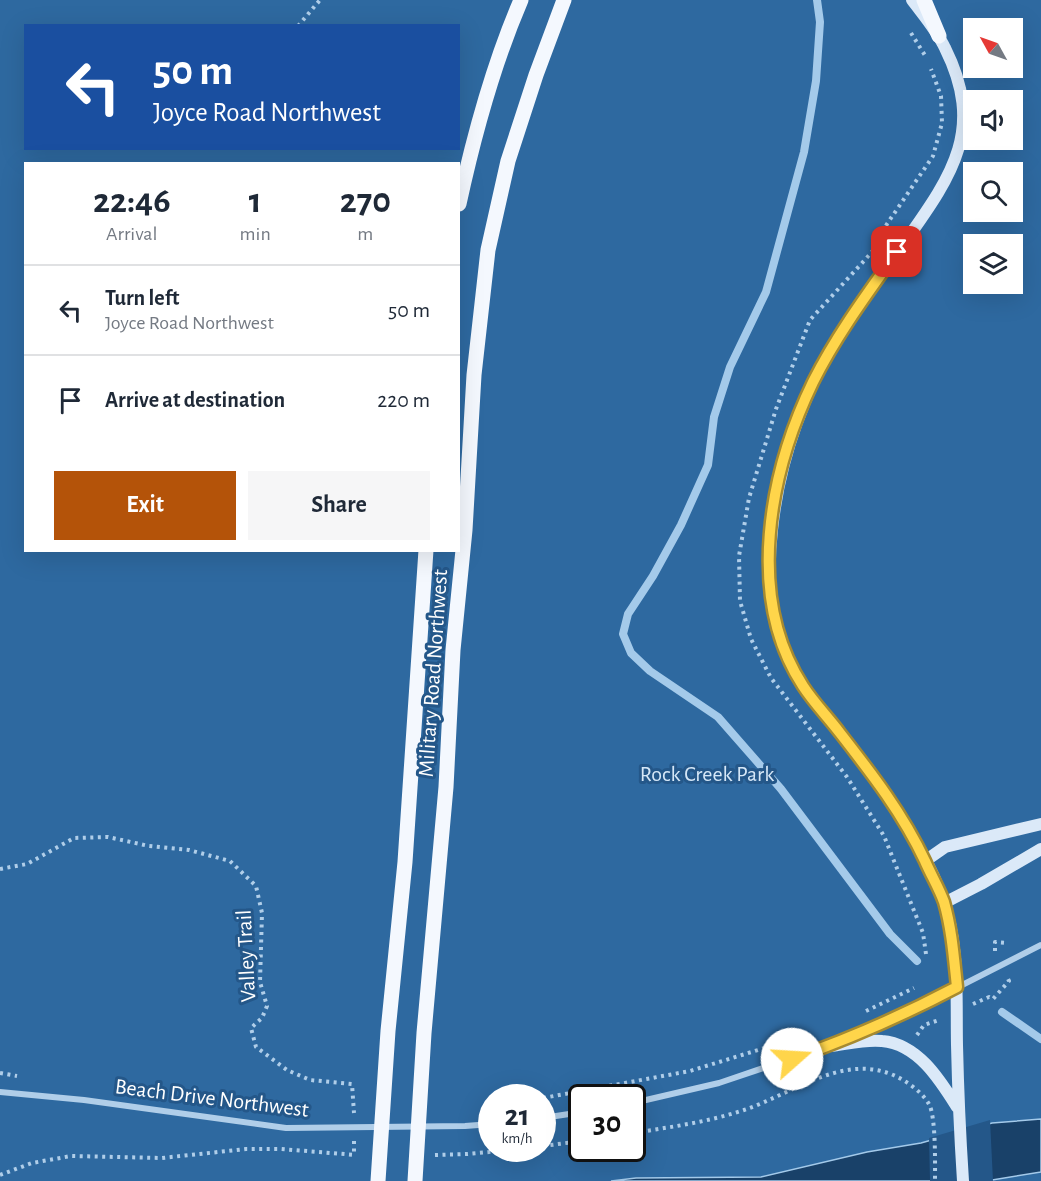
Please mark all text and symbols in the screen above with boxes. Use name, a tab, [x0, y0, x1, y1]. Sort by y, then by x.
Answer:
north arrow	[963, 18, 1023, 78]
map controls	[963, 18, 1023, 294]
icon: left	[54, 48, 132, 126]
text: 50 m	[153, 50, 233, 92]
button: sound	[963, 90, 1023, 150]
text: Joyce Road Northwest	[153, 99, 381, 126]
button: search	[963, 162, 1023, 222]
text: 22:46	[93, 183, 171, 219]
text: 1	[249, 183, 262, 219]
text: 270	[340, 183, 391, 219]
text: Arrival	[106, 224, 158, 244]
text: min	[240, 224, 271, 244]
text: m	[357, 224, 373, 244]
pin	[871, 226, 922, 277]
button: layers	[963, 234, 1023, 294]
icon: arrive	[880, 235, 913, 268]
text: Turn left	[105, 287, 179, 309]
icon: left	[54, 294, 87, 327]
text: 50 m	[388, 299, 430, 321]
text: Joyce Road Northwest	[105, 313, 274, 333]
icon: arrive	[54, 384, 87, 417]
text: Arrive at destination	[105, 389, 285, 411]
text: 220 m	[377, 389, 430, 411]
button: Exit	[54, 471, 236, 540]
button: Share	[248, 471, 430, 540]
street label: Military Road Northwest	[415, 568, 451, 778]
park label: Rock Creek Park	[640, 763, 774, 785]
street label: Valley Trail	[233, 909, 259, 1003]
position arrow	[760, 1027, 824, 1091]
street label: Beach Drive Northwest	[114, 1075, 310, 1121]
speed limit sign: 30	[568, 1084, 646, 1162]
text: 21	[505, 1101, 529, 1131]
text: km/h	[502, 1131, 532, 1146]

